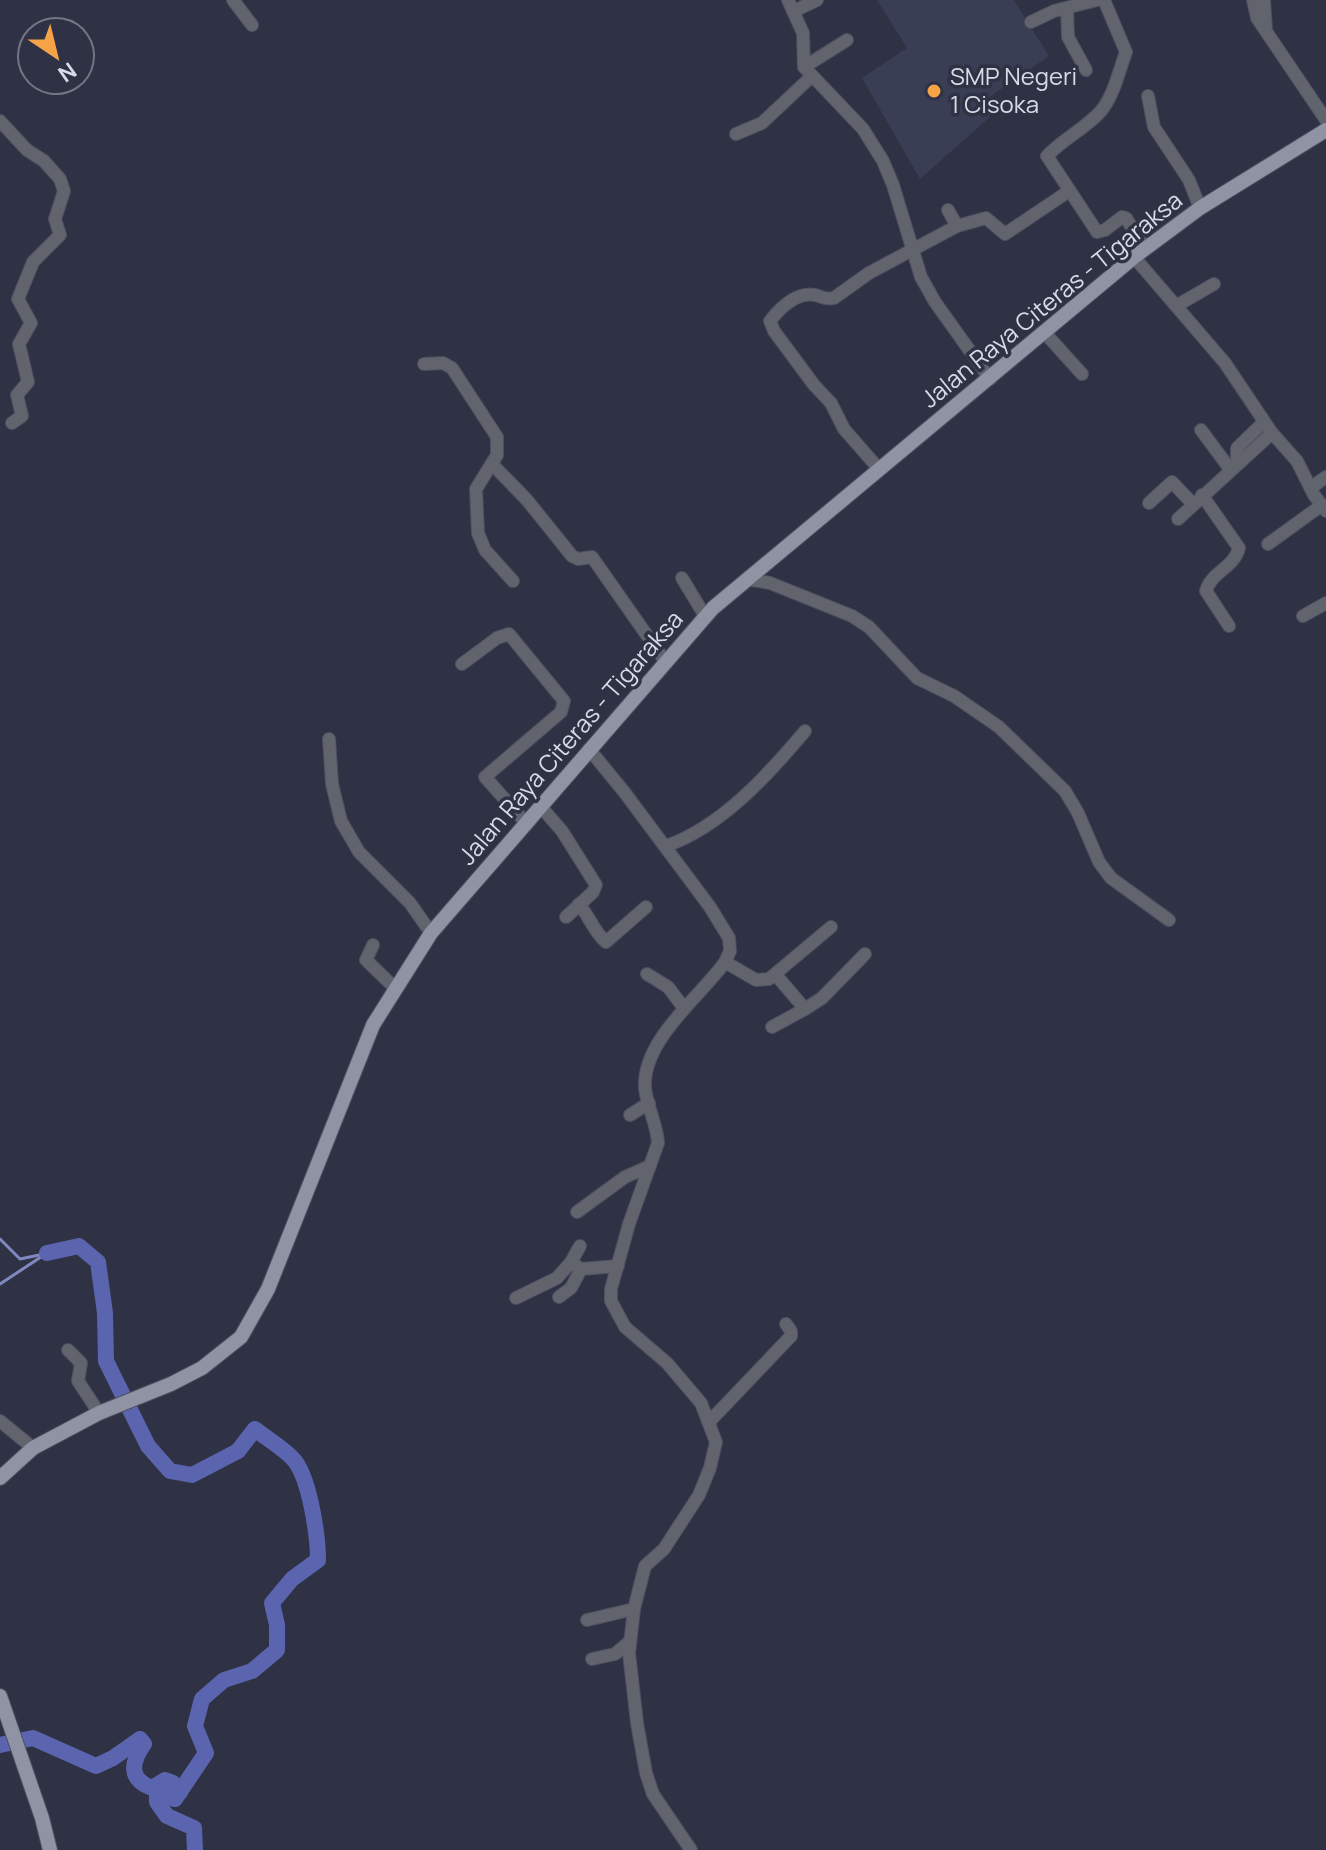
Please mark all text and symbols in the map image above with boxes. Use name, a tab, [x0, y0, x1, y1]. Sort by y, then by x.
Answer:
north arrow	[16, 16, 96, 96]
text: N	[52, 56, 83, 89]
place label: SMP Negeri 1 Cisoka	[950, 59, 1077, 120]
marker: SMP Negeri 1 Cisoka	[925, 82, 943, 100]
street label: Jalan Raya Citeras - Tigaraksa	[914, 183, 1188, 414]
street label: Jalan Raya Citeras - Tigaraksa	[450, 603, 690, 871]

